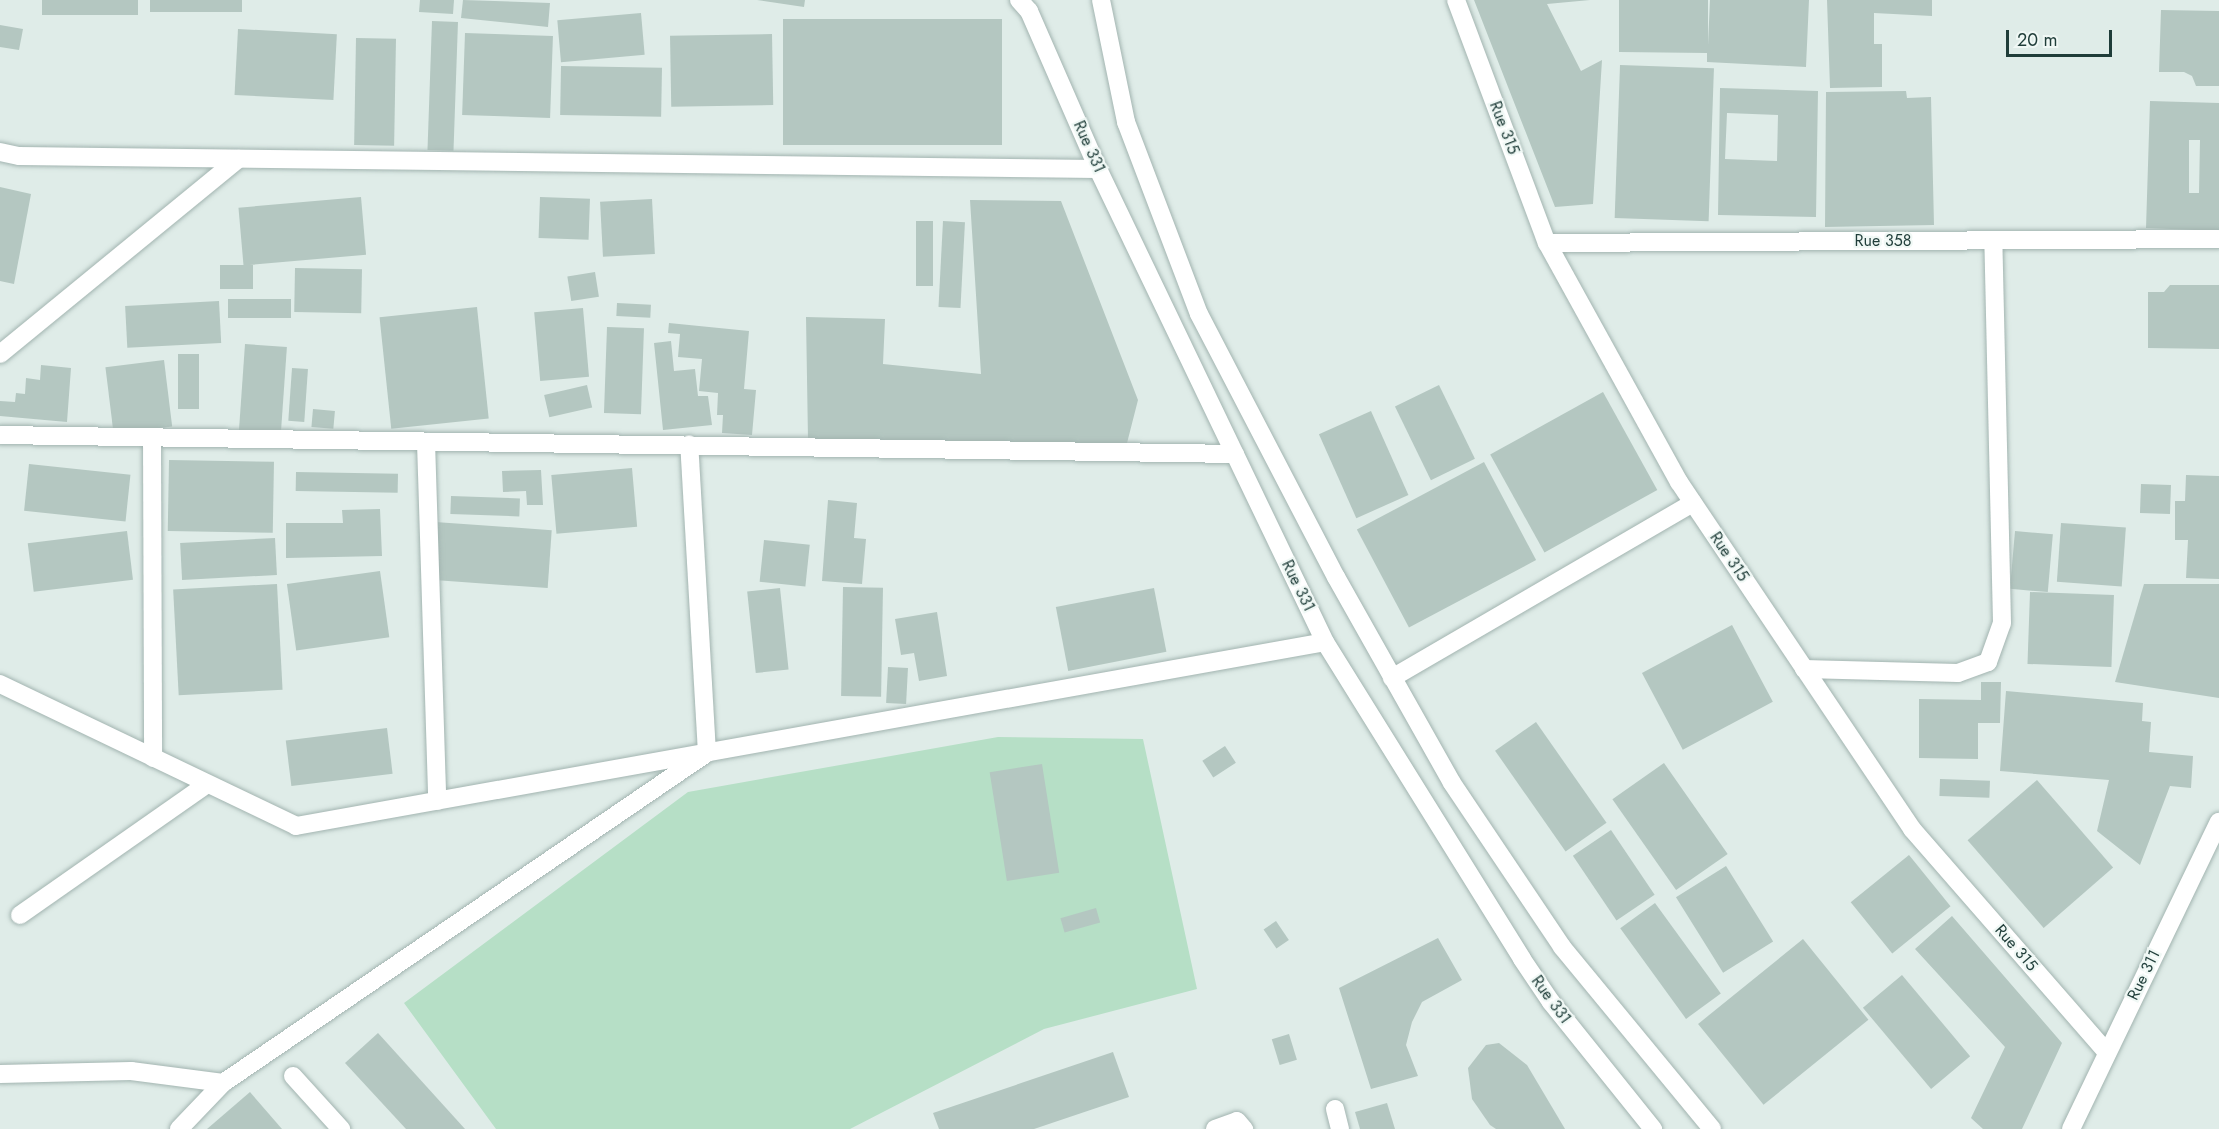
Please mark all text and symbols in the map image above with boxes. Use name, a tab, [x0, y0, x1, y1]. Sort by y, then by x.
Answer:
scale bar	[2009, 18, 2116, 56]
text: 20 m	[2017, 27, 2057, 53]
street label: Rue 315	[1485, 99, 1523, 157]
street label: Rue 331	[1069, 118, 1109, 176]
street label: Rue 358	[1855, 231, 1911, 251]
street label: Rue 315	[1706, 529, 1752, 585]
street label: Rue 331	[1277, 557, 1319, 615]
street label: Rue 315	[1991, 921, 2041, 975]
street label: Rue 311	[2124, 947, 2164, 1003]
street label: Rue 331	[1527, 972, 1575, 1028]

